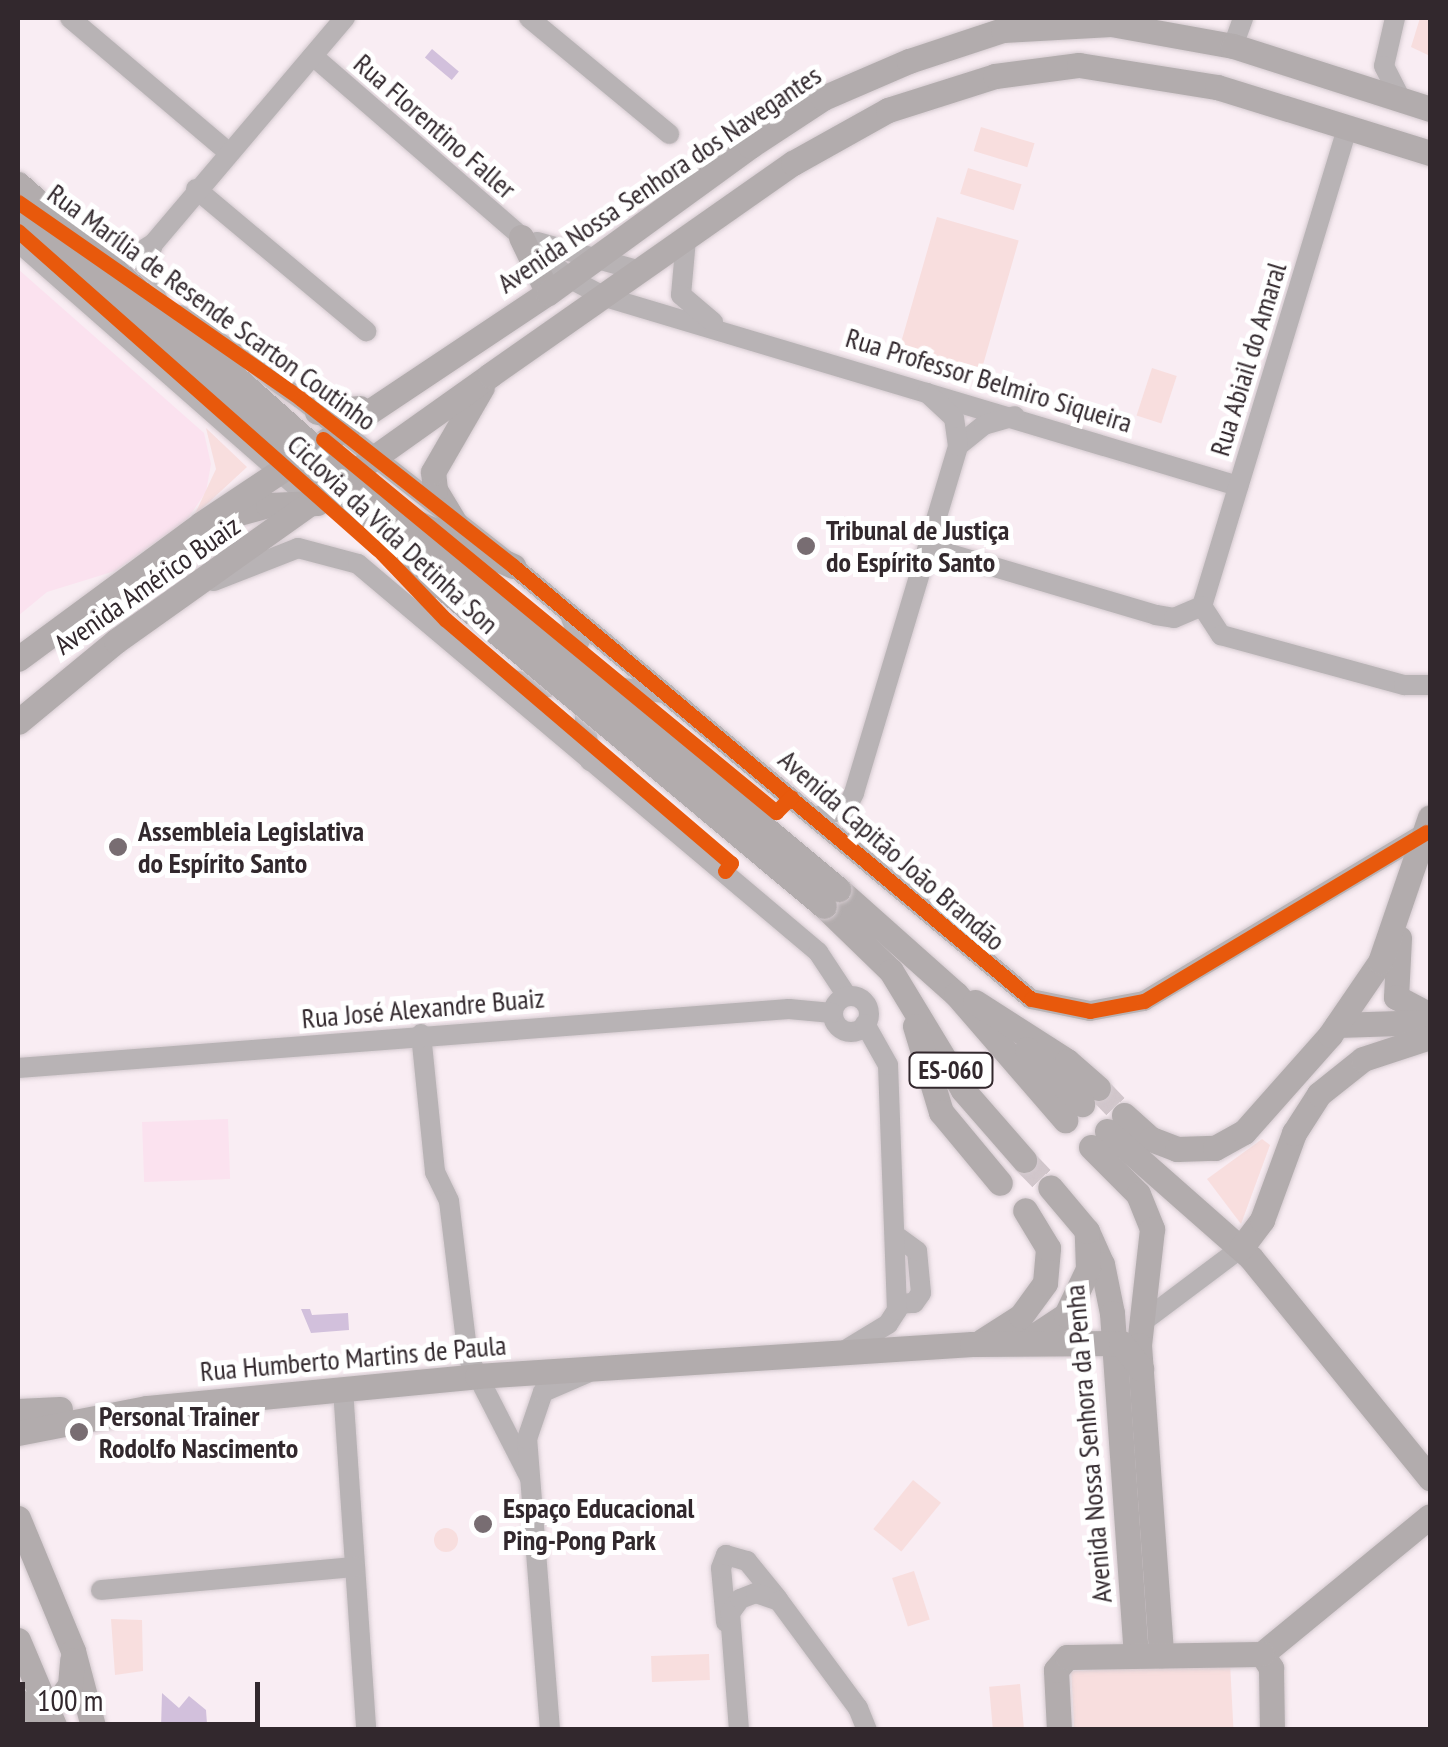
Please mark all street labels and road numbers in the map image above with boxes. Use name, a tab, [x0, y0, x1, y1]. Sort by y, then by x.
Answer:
street label: Rua Florentino Faller	[347, 47, 523, 205]
street label: Avenida Nossa Senhora dos Navegantes	[491, 58, 827, 300]
street label: Rua Marília de Resende Scarton Coutinho	[41, 176, 383, 438]
street label: Rua Abiail do Amaral	[1202, 257, 1294, 461]
street label: Rua Professor Belmiro Siqueira	[842, 320, 1136, 440]
street label: Ciclovia da Vida Detinha Son	[280, 427, 506, 641]
street label: Avenida Américo Buaiz	[47, 508, 247, 662]
street label: Avenida Capitão João Brandão	[772, 742, 1012, 958]
street label: Rua José Alexandre Buaiz	[300, 981, 546, 1035]
road number: ES-060	[906, 1050, 996, 1090]
street label: Avenida Nossa Senhora da Penha	[1057, 1284, 1119, 1604]
street label: Rua Humberto Martins de Paula	[199, 1328, 507, 1388]

